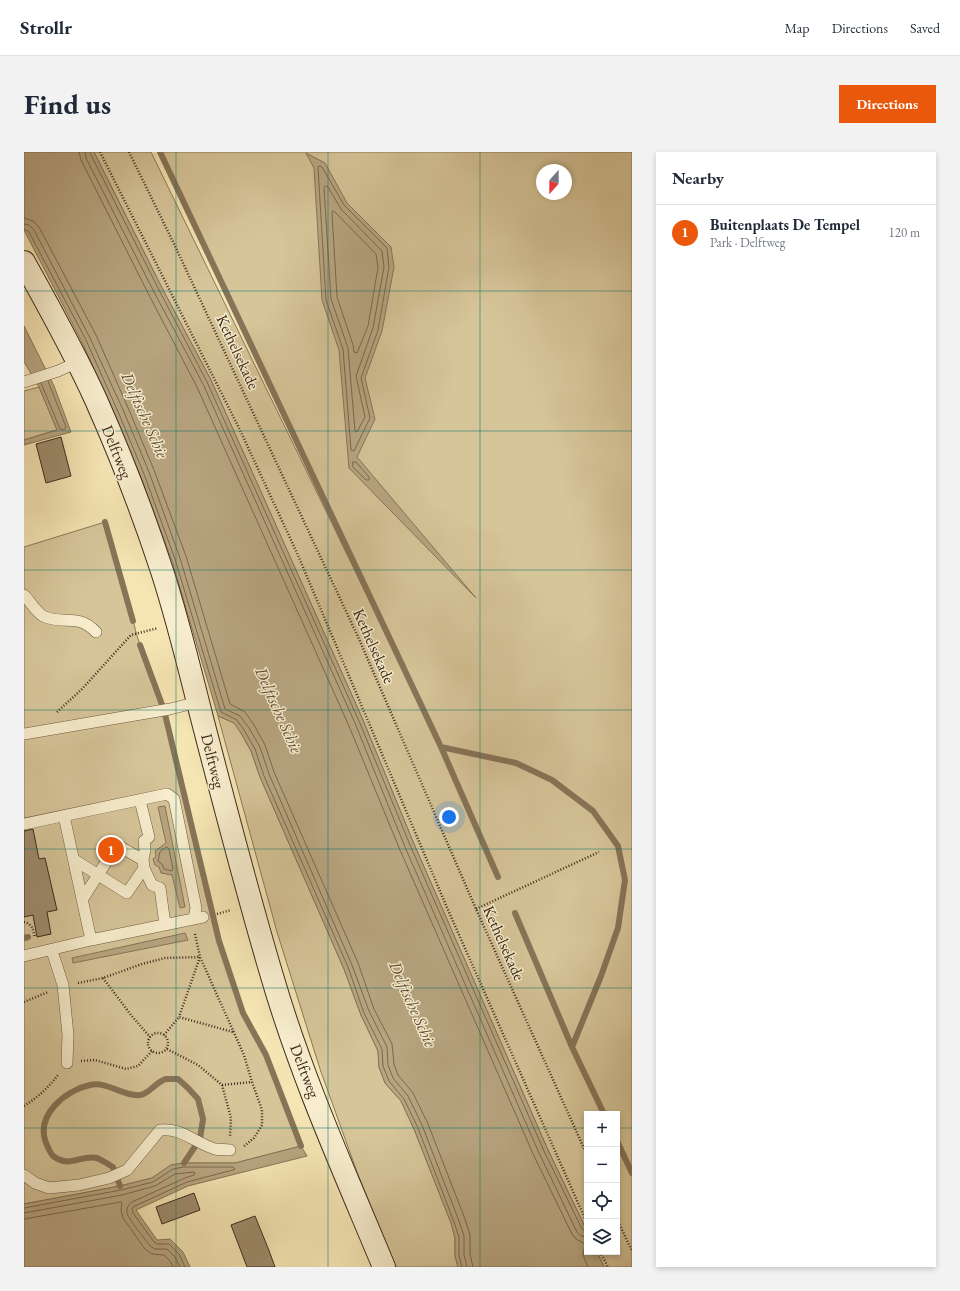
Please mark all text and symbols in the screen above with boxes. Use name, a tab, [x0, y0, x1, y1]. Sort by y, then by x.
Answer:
text: Strollr	[20, 15, 72, 40]
text: Map	[784, 19, 810, 37]
text: Directions	[832, 19, 888, 37]
text: Saved	[910, 19, 940, 37]
button: Directions	[839, 85, 936, 123]
text: Find us	[24, 86, 111, 122]
north arrow	[536, 164, 572, 200]
text: Nearby	[672, 167, 724, 189]
text: Buitenplaats De Tempel	[710, 215, 860, 234]
text: 1	[682, 224, 688, 241]
text: 120 m	[889, 224, 920, 241]
text: Park · Delftweg	[710, 234, 785, 251]
street label: Kethelsekade	[212, 311, 264, 393]
water label: Delftsche Schie	[116, 367, 174, 462]
street label: Delftweg	[97, 422, 138, 483]
street label: Kethelsekade	[348, 605, 400, 687]
water label: Delftsche Schie	[250, 662, 308, 757]
street label: Delftweg	[196, 731, 230, 792]
your location	[439, 807, 459, 827]
pin: 1	[98, 835, 124, 865]
street label: Kethelsekade	[478, 902, 530, 984]
water label: Delftsche Schie	[384, 956, 442, 1051]
street label: Delftweg	[285, 1041, 325, 1102]
map controls	[584, 1111, 620, 1255]
button: +	[584, 1111, 620, 1147]
button: −	[584, 1147, 620, 1183]
button: locate	[584, 1183, 620, 1219]
button: layers	[584, 1219, 620, 1255]

